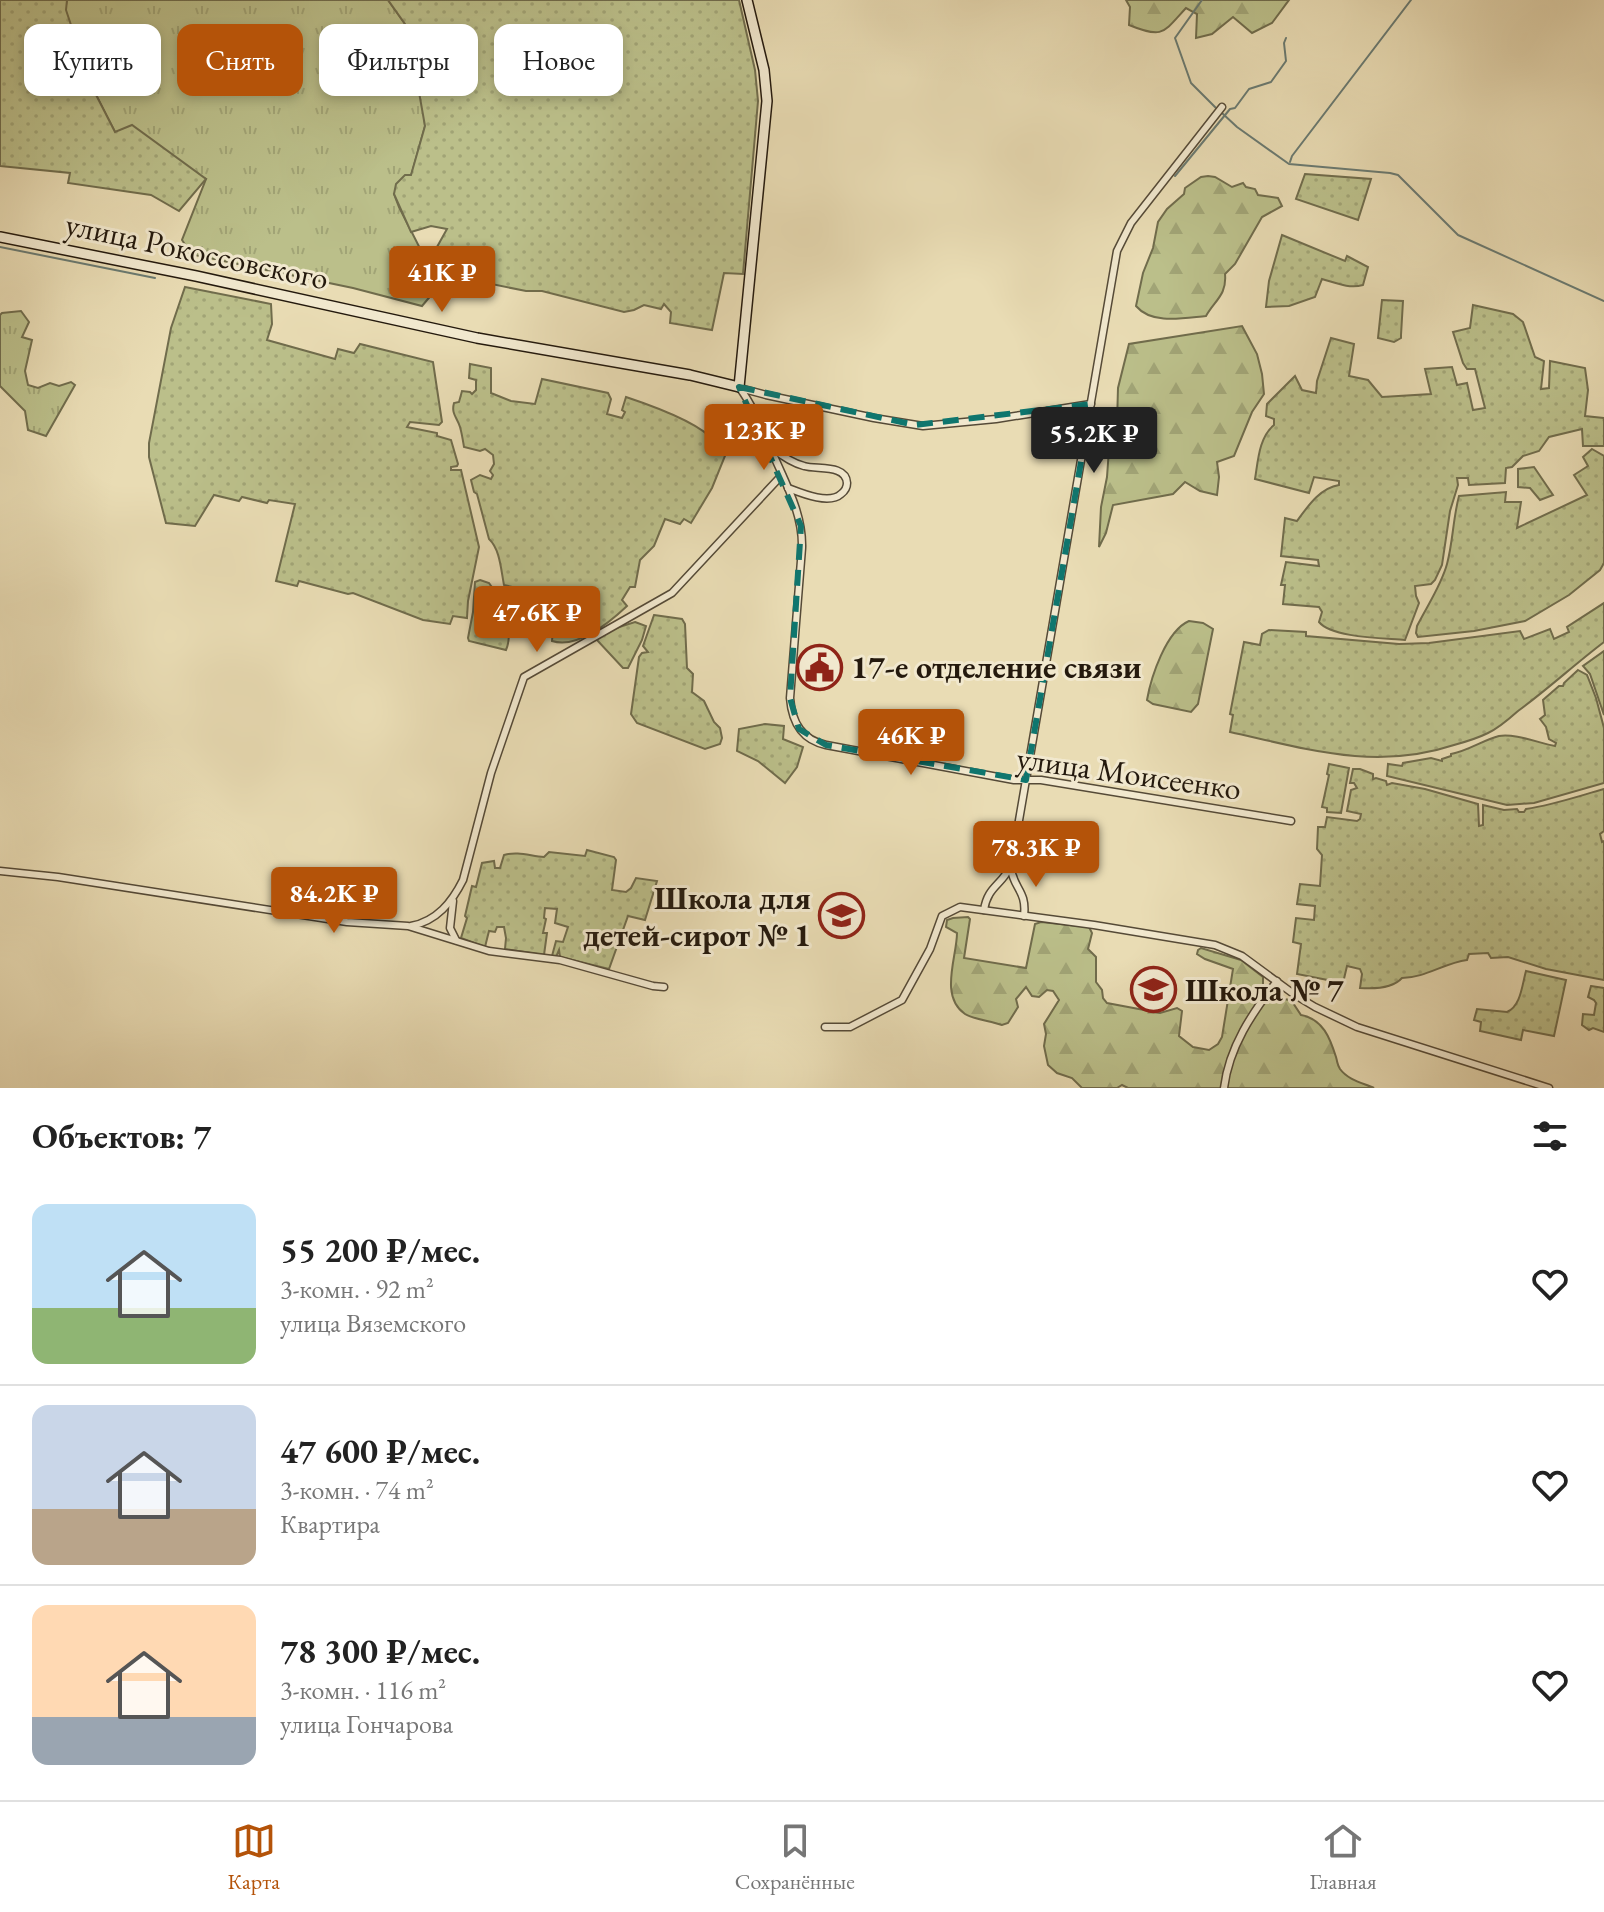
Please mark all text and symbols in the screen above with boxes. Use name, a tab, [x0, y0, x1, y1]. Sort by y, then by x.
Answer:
chip: Купить	[24, 24, 161, 96]
chip: Снять	[177, 24, 303, 96]
chip: Фильтры	[319, 24, 478, 96]
chip: Новое	[494, 24, 623, 96]
street label: улица Рокоссовского	[62, 203, 332, 299]
pin: 41K ₽	[386, 246, 498, 314]
text: 41K ₽	[407, 255, 477, 289]
pin: 123K ₽	[699, 404, 829, 472]
pin: 55.2K ₽	[1020, 407, 1168, 475]
text: 123K ₽	[722, 413, 806, 447]
text: 55.2K ₽	[1049, 416, 1139, 450]
pin: 47.6K ₽	[463, 586, 611, 654]
text: 47.6K ₽	[492, 595, 582, 629]
public building icon: 17-е отделение связи	[796, 643, 844, 691]
place label: 17-е отделение связи	[851, 646, 1142, 688]
pin: 46K ₽	[855, 709, 967, 777]
text: 46K ₽	[876, 718, 946, 752]
street label: улица Моисеенко	[1014, 736, 1244, 810]
pin: 78.3K ₽	[962, 821, 1110, 889]
text: 78.3K ₽	[991, 830, 1081, 864]
pin: 84.2K ₽	[260, 867, 408, 935]
text: 84.2K ₽	[289, 876, 379, 910]
place label: Школа для детей-сирот № 1	[583, 877, 811, 956]
school or university icon: Школа для детей-сирот № 1	[818, 892, 866, 940]
school or university icon: Школа № 7	[1130, 966, 1178, 1014]
place label: Школа № 7	[1185, 969, 1344, 1011]
text: Объектов: 7	[32, 1114, 211, 1158]
icon: filters	[1528, 1114, 1572, 1158]
text: 55 200 ₽/мес.	[280, 1228, 480, 1272]
icon: home	[96, 1236, 192, 1332]
icon: heart	[1528, 1262, 1572, 1306]
text: 3-комн. · 92 m²	[280, 1272, 434, 1306]
text: улица Вяземского	[280, 1306, 466, 1340]
text: 47 600 ₽/мес.	[280, 1429, 480, 1473]
icon: home	[96, 1437, 192, 1533]
icon: heart	[1528, 1463, 1572, 1507]
text: 3-комн. · 74 m²	[280, 1473, 434, 1507]
text: Квартира	[280, 1507, 380, 1541]
text: 78 300 ₽/мес.	[280, 1629, 480, 1673]
icon: home	[96, 1637, 192, 1733]
icon: heart	[1528, 1663, 1572, 1707]
text: 3-комн. · 116 m²	[280, 1673, 446, 1707]
text: улица Гончарова	[280, 1707, 453, 1741]
tab: Карта	[227, 1819, 280, 1896]
tab: Сохранённые	[735, 1819, 855, 1896]
tab: Главная	[1310, 1819, 1377, 1896]

